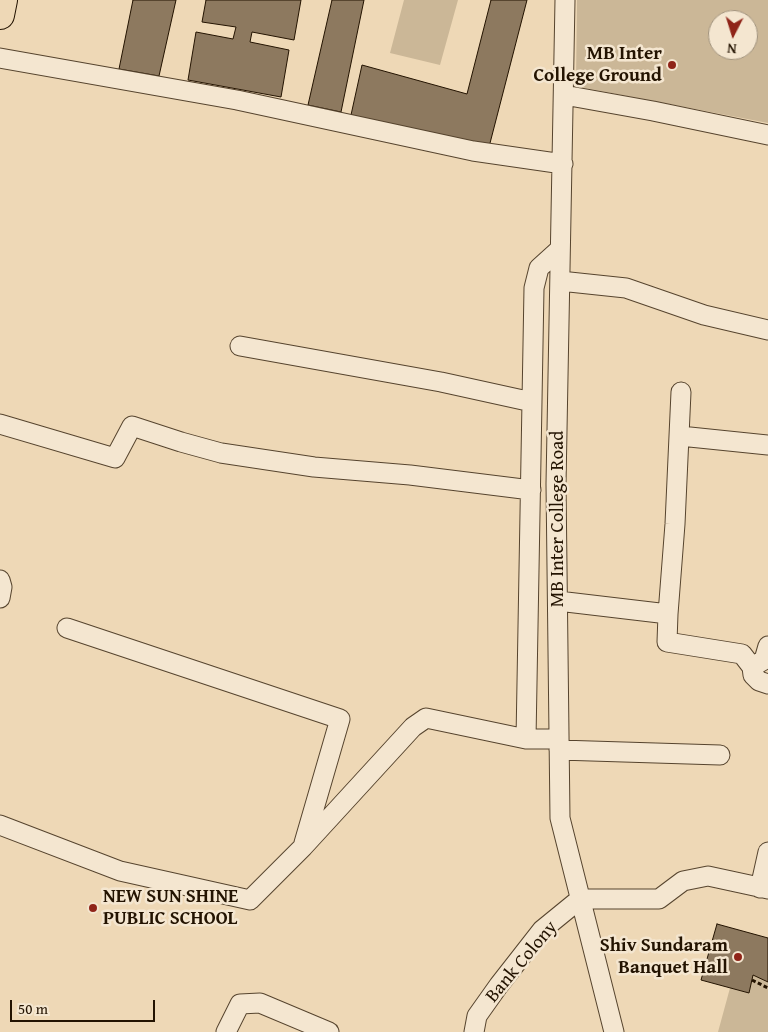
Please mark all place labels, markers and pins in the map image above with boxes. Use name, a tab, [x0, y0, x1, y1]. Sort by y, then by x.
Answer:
place label: MB Inter College Ground	[533, 43, 662, 87]
marker: MB Inter College Ground	[666, 59, 678, 71]
place label: NEW SUN SHINE PUBLIC SCHOOL	[103, 886, 238, 930]
marker: NEW SUN SHINE PUBLIC SCHOOL	[87, 902, 99, 914]
place label: Shiv Sundaram Banquet Hall	[600, 935, 728, 979]
marker: Shiv Sundaram Banquet Hall	[732, 951, 744, 963]

